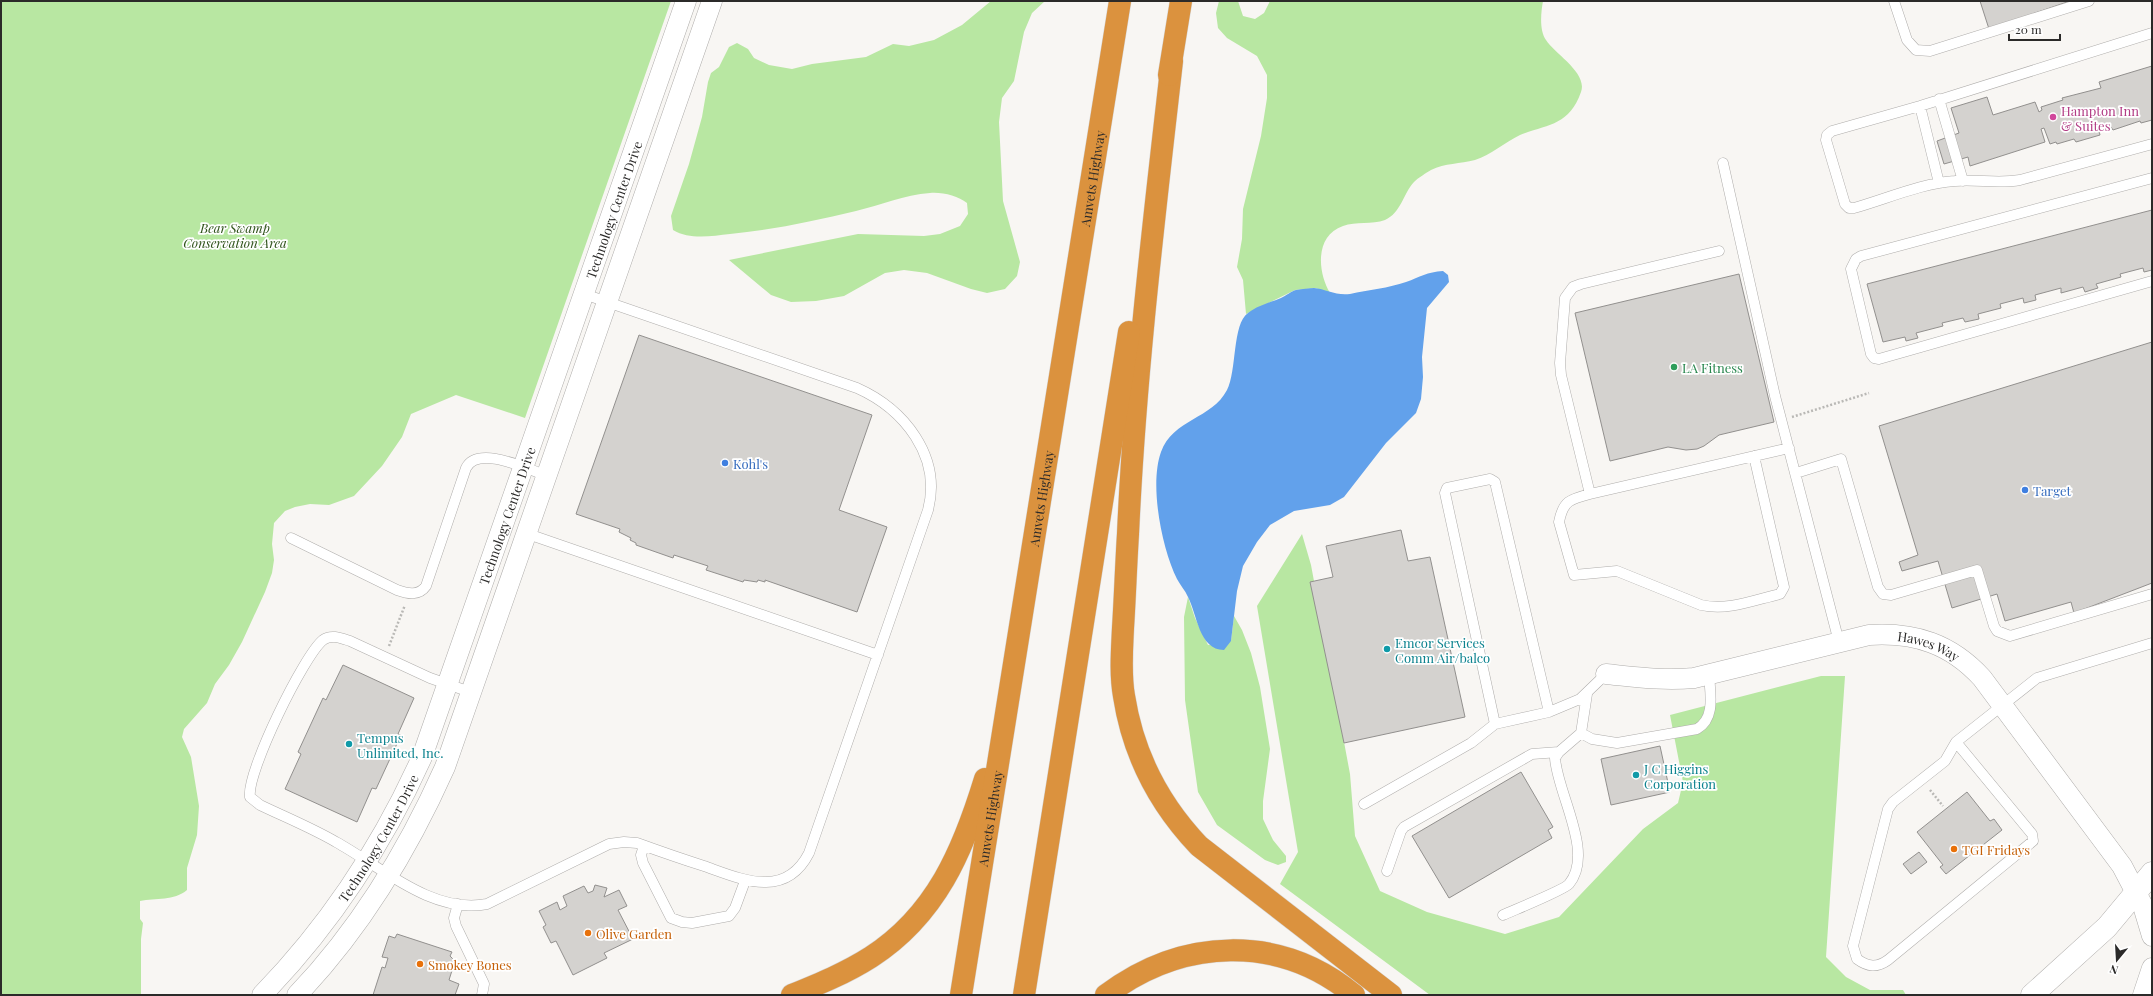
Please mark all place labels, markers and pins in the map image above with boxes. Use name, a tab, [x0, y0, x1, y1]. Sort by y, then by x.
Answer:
place label: Hampton Inn & Suites	[2061, 102, 2139, 134]
marker: Hampton Inn & Suites	[2048, 112, 2058, 122]
place label: LA Fitness	[1682, 359, 1743, 376]
marker: LA Fitness	[1669, 362, 1679, 372]
place label: Kohl's	[733, 455, 768, 472]
marker: Kohl's	[720, 458, 730, 468]
place label: Target	[2033, 482, 2071, 499]
marker: Target	[2020, 485, 2030, 495]
place label: Emcor Services Comm Air/balco	[1395, 634, 1490, 666]
marker: Emcor Services Comm Air/balco	[1382, 644, 1392, 654]
place label: Tempus Unlimited, Inc.	[357, 729, 443, 761]
marker: Tempus Unlimited, Inc.	[344, 739, 354, 749]
place label: J C Higgins Corporation	[1643, 760, 1716, 792]
marker: J C Higgins Corporation	[1631, 770, 1641, 780]
place label: TGI Fridays	[1962, 841, 2030, 858]
marker: TGI Fridays	[1949, 844, 1959, 854]
place label: Olive Garden	[596, 925, 672, 942]
marker: Olive Garden	[583, 928, 593, 938]
place label: Smokey Bones	[428, 956, 512, 973]
marker: Smokey Bones	[415, 959, 425, 969]

